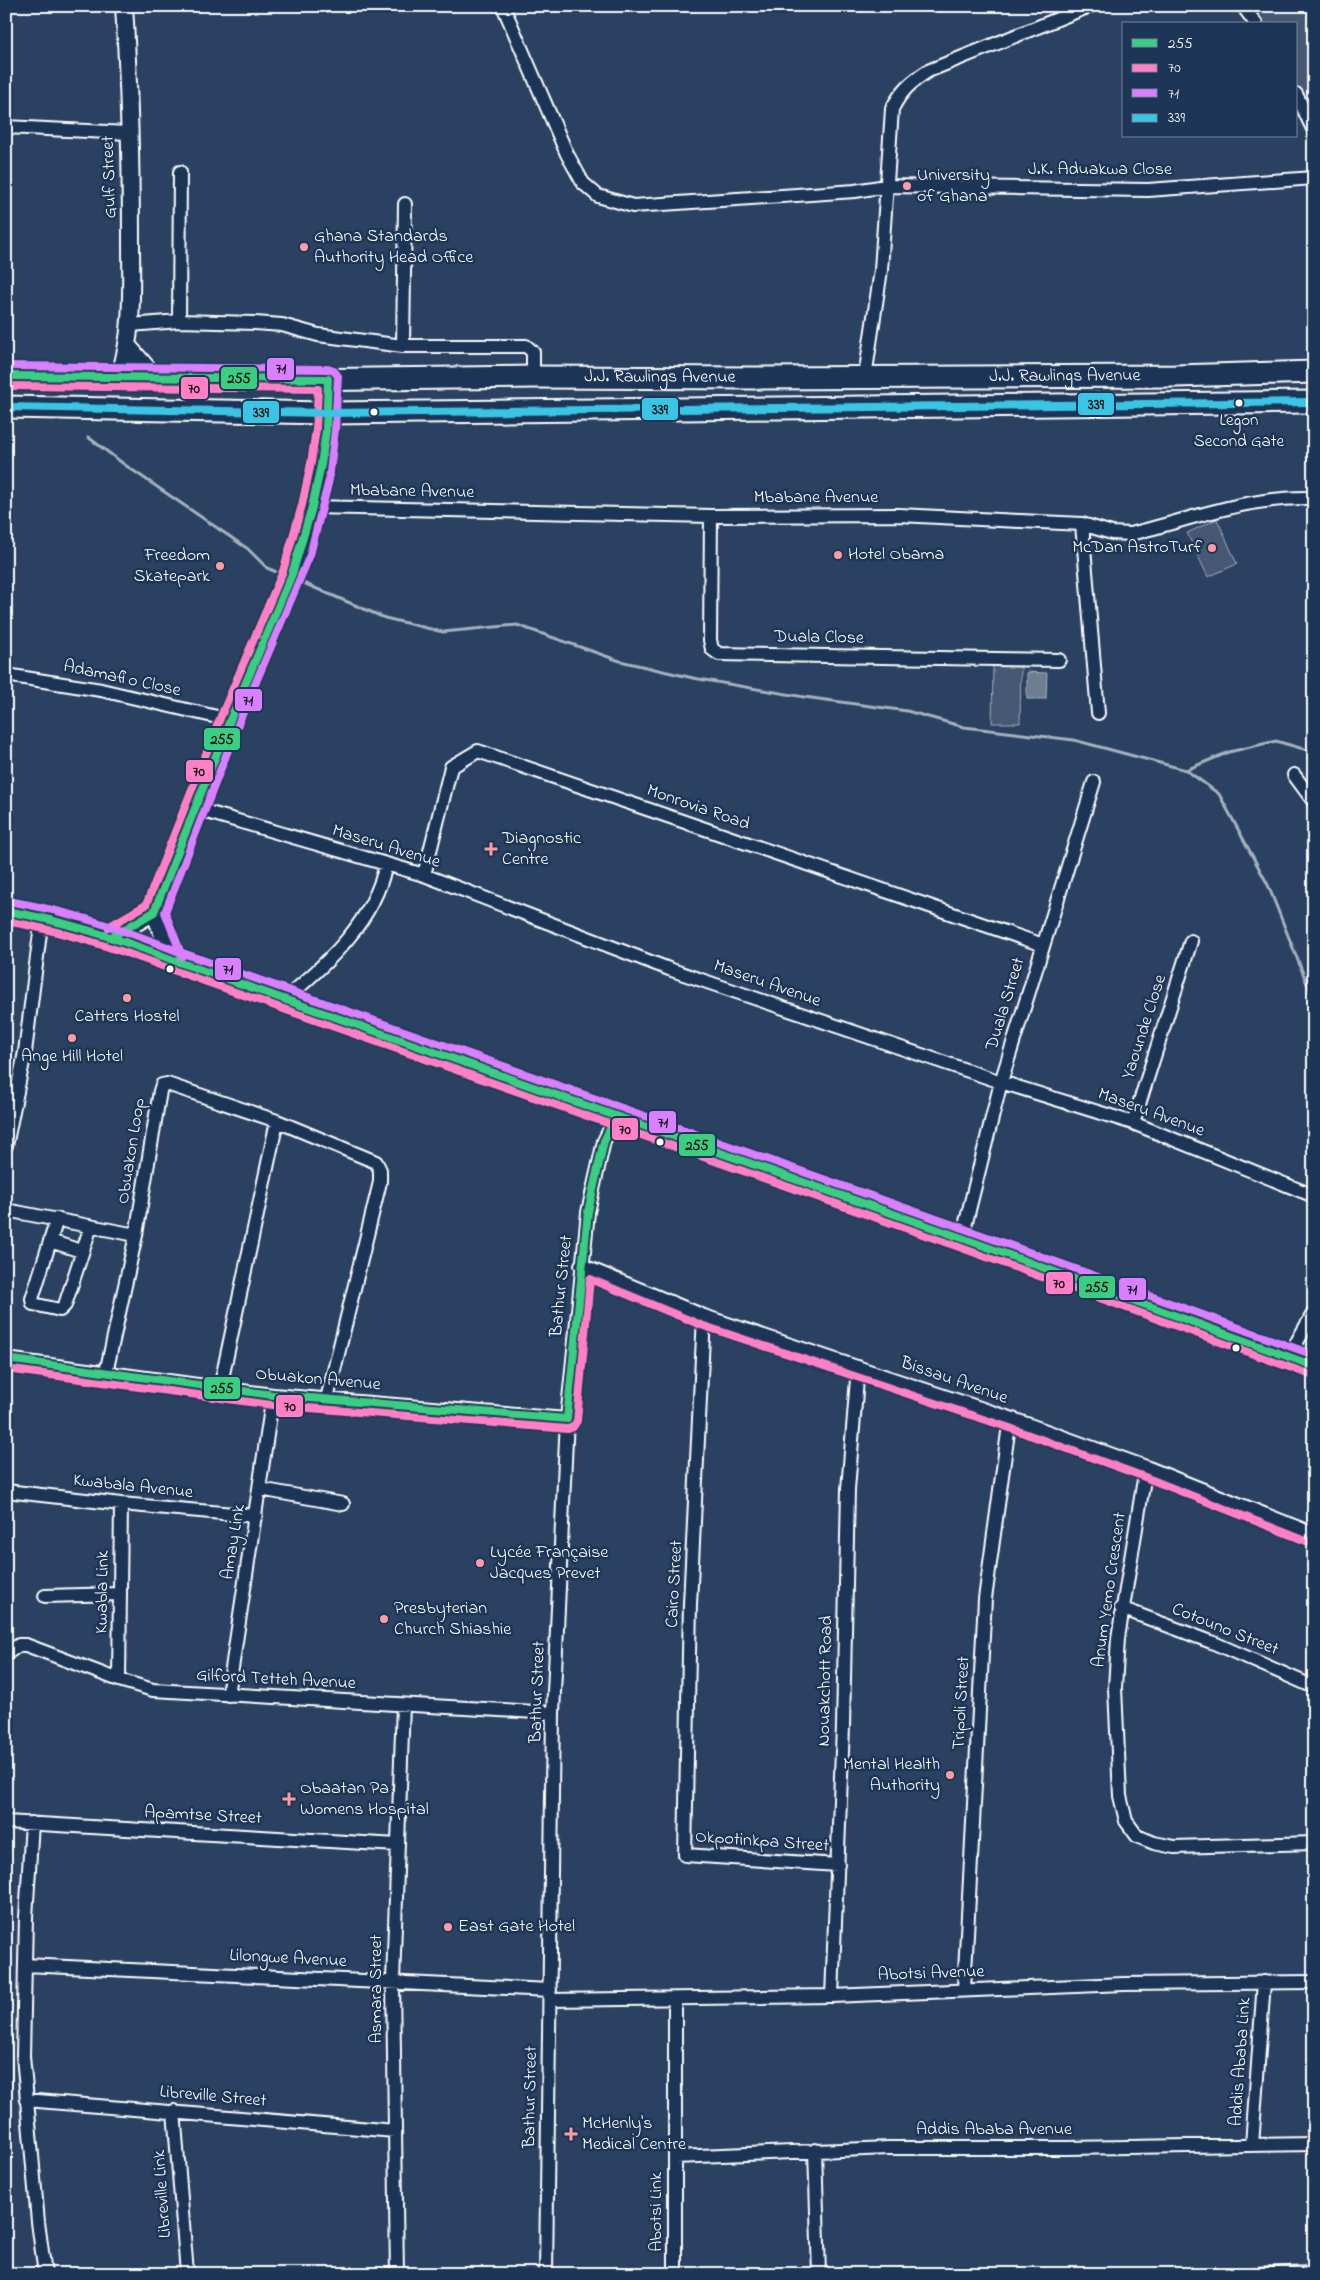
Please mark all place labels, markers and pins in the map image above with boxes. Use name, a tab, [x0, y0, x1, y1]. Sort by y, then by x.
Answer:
place label: University of Ghana	[917, 163, 990, 210]
marker: University of Ghana	[901, 180, 913, 192]
place label: Ghana Standards Authority Head Office	[314, 224, 474, 271]
marker: Ghana Standards Authority Head Office	[298, 241, 310, 253]
marker: Legon Second Gate	[1234, 398, 1244, 408]
unlabelled marker	[369, 407, 379, 417]
place label: Legon Second Gate	[1194, 408, 1285, 454]
place label: McDan AstroTurf	[1072, 535, 1203, 561]
place label: Hotel Obama	[848, 542, 944, 568]
marker: McDan AstroTurf	[1206, 542, 1218, 554]
place label: Freedom Skatepark	[134, 543, 210, 590]
marker: Hotel Obama	[832, 549, 844, 561]
marker: Freedom Skatepark	[214, 560, 226, 572]
place label: Diagnostic Centre	[501, 826, 581, 873]
marker: Diagnostic Centre	[484, 842, 498, 856]
unlabelled marker	[165, 964, 175, 974]
marker: Catters Hostel	[121, 992, 133, 1004]
place label: Catters Hostel	[74, 1004, 180, 1030]
marker: Ange Hill Hotel	[66, 1032, 78, 1044]
place label: Ange Hill Hotel	[21, 1044, 123, 1071]
unlabelled marker	[655, 1137, 665, 1147]
unlabelled marker	[1231, 1343, 1241, 1353]
place label: Lycée Française Jacques Prevet	[490, 1540, 609, 1587]
marker: Lycée Française Jacques Prevet	[474, 1557, 486, 1569]
place label: Presbyterian Church Shiashie	[394, 1596, 512, 1643]
marker: Presbyterian Church Shiashie	[378, 1613, 390, 1625]
place label: Mental Health Authority	[843, 1752, 940, 1799]
marker: Mental Health Authority	[944, 1769, 956, 1781]
place label: Obaatan Pa Womens Hospital	[300, 1776, 429, 1823]
marker: Obaatan Pa Womens Hospital	[282, 1792, 296, 1806]
place label: East Gate Hotel	[458, 1914, 575, 1940]
marker: East Gate Hotel	[442, 1921, 454, 1933]
place label: McHenly's Medical Centre	[582, 2111, 687, 2158]
marker: McHenly's Medical Centre	[564, 2127, 578, 2141]

